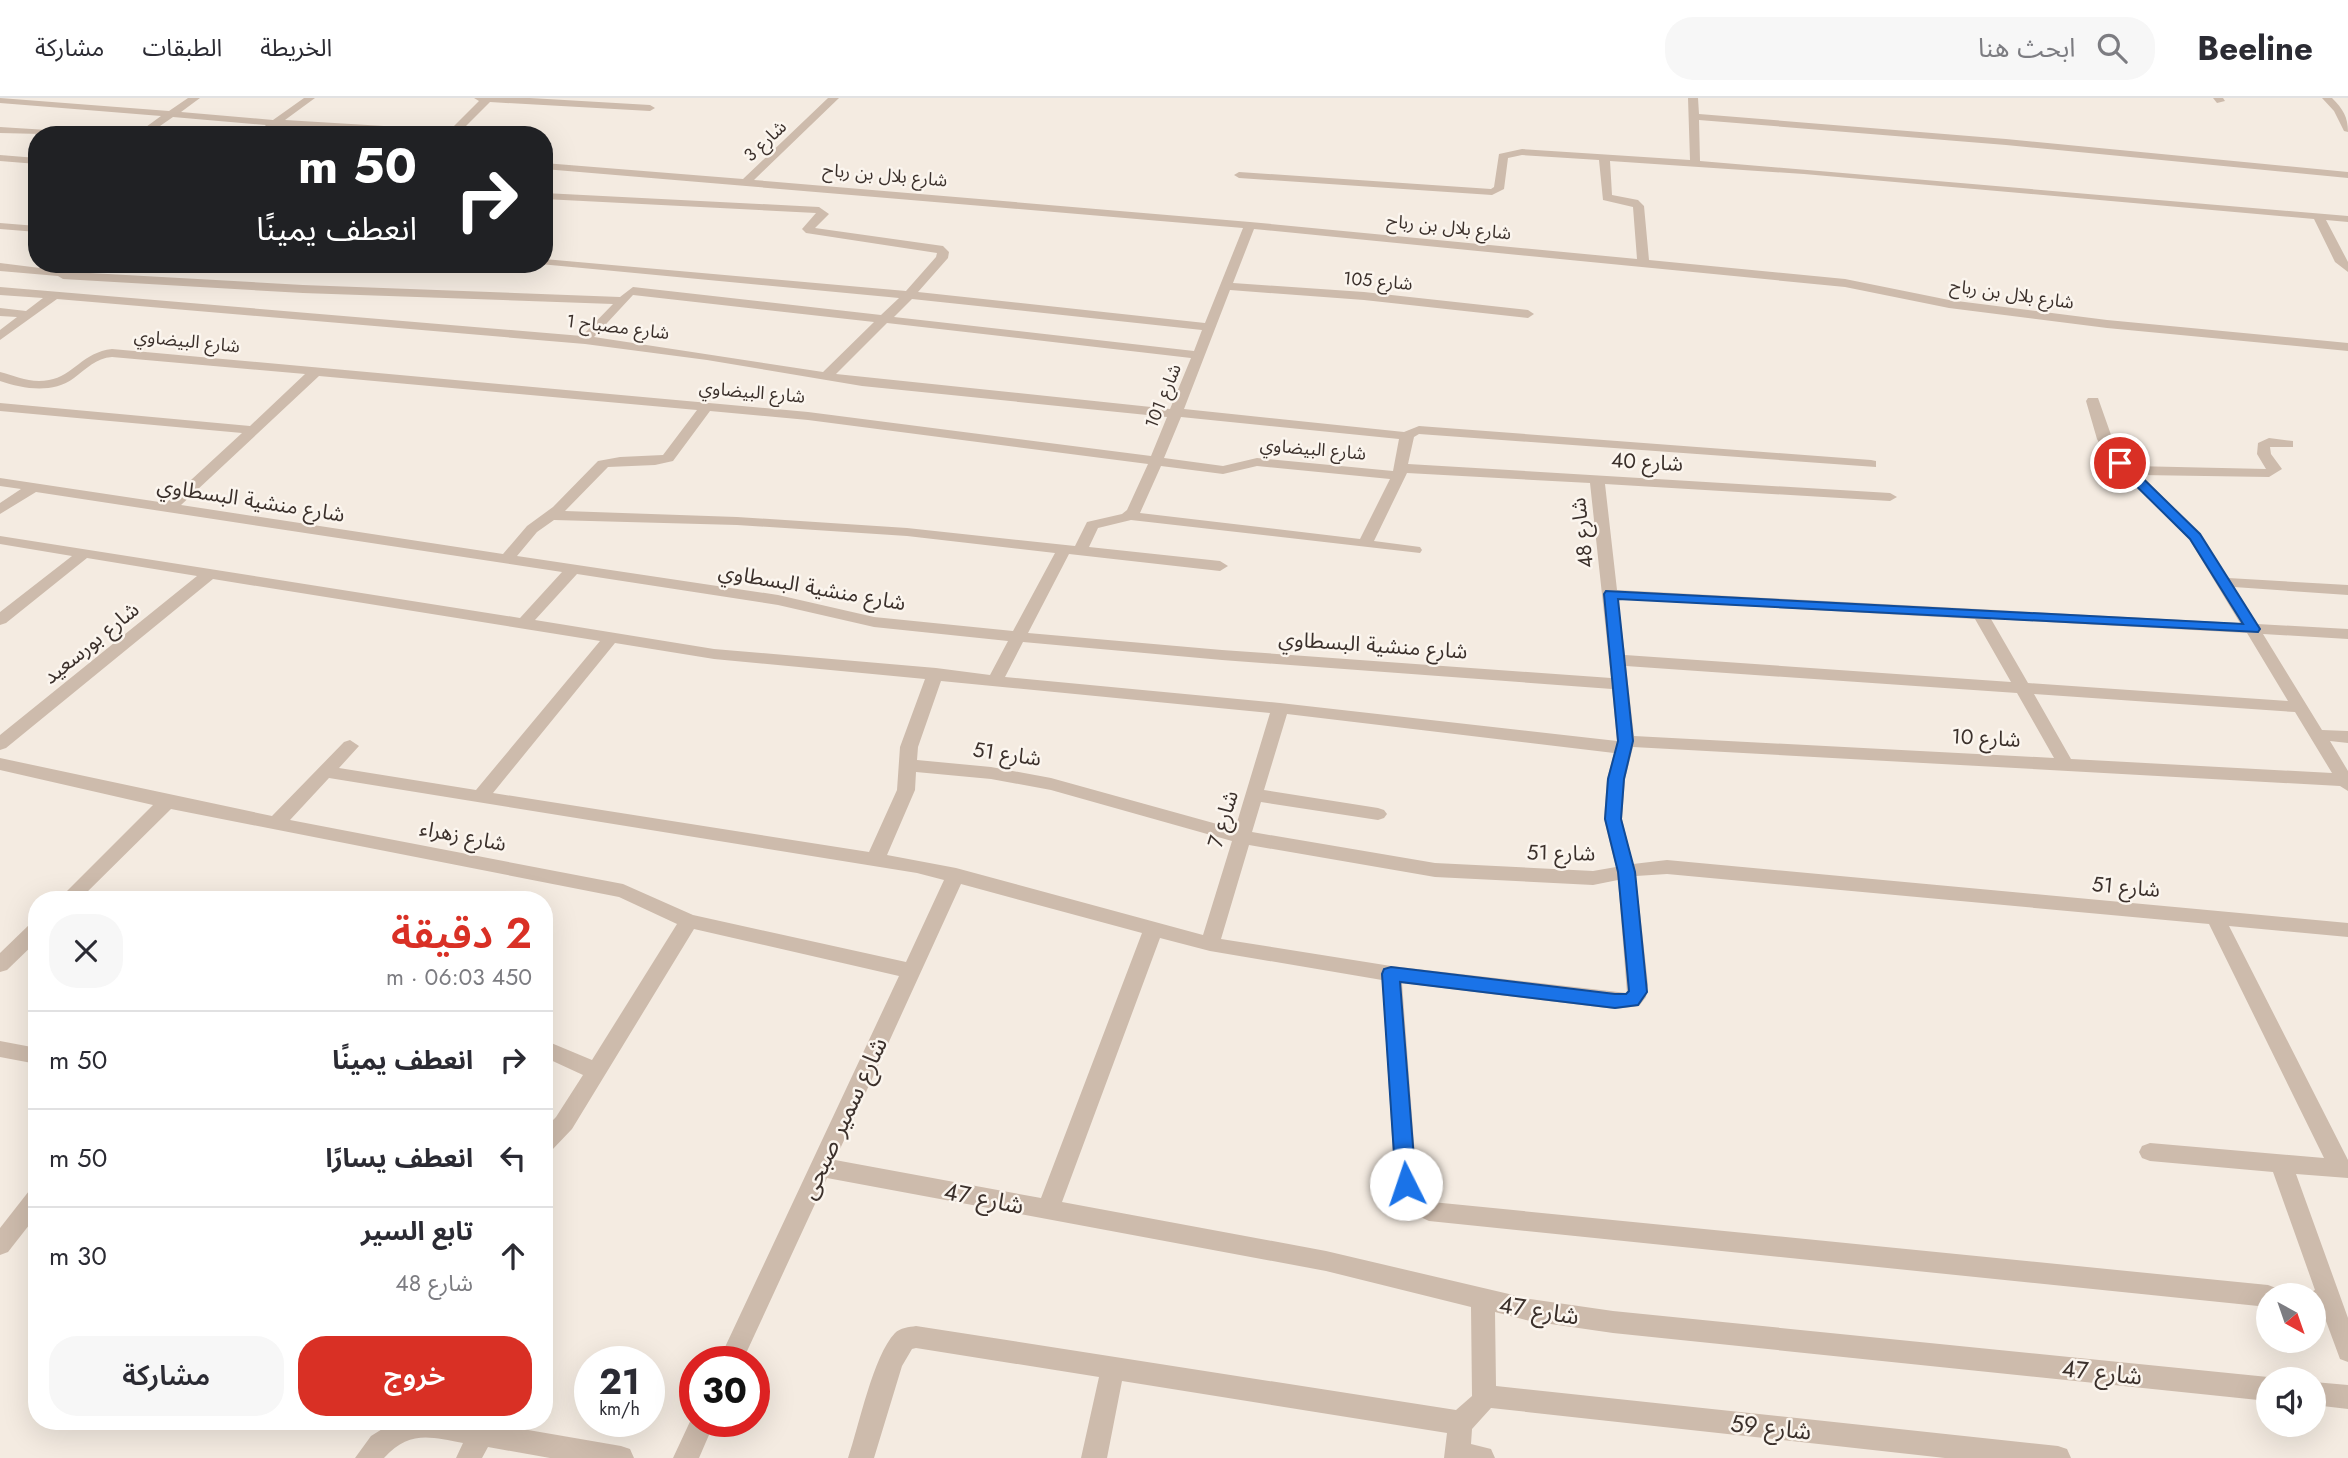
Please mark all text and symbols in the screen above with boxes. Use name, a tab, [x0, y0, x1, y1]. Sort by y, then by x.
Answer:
search box	[1665, 17, 2155, 80]
text: Beeline	[2197, 25, 2313, 72]
text: ابحث هنا	[1978, 29, 2075, 67]
icon: search	[2093, 29, 2131, 67]
text: مشاركة	[35, 30, 104, 65]
text: الطبقات	[142, 30, 222, 65]
text: الخريطة	[260, 30, 332, 65]
street label: شارع 3	[738, 114, 793, 168]
text: 50 m	[298, 131, 417, 201]
icon: right	[441, 154, 532, 245]
street label: شارع بلال بن رباح	[821, 157, 948, 194]
text: انعطف يمينًا	[256, 206, 417, 252]
street label: شارع بلال بن رباح	[1385, 208, 1513, 247]
street label: شارع 105	[1342, 265, 1414, 298]
street label: شارع بلال بن رباح	[1948, 272, 2076, 317]
street label: شارع مصباح 1	[565, 308, 671, 347]
street label: شارع البيضاوي	[133, 323, 241, 360]
street label: شارع 101	[1138, 360, 1189, 433]
street label: شارع البيضاوي	[698, 374, 806, 411]
street label: شارع البيضاوي	[1259, 431, 1367, 468]
pin	[2090, 433, 2150, 493]
icon: arrive	[2101, 444, 2139, 482]
street label: شارع 40	[1610, 445, 1684, 479]
street label: شارع منشية البسطاوي	[155, 470, 347, 531]
street label: شارع 48	[1563, 496, 1601, 570]
street label: شارع منشية البسطاوي	[716, 556, 908, 619]
street label: شارع بورسعيد	[36, 595, 146, 691]
street label: شارع منشية البسطاوي	[1277, 623, 1469, 667]
street label: شارع 10	[1951, 721, 2021, 755]
street label: شارع 51	[971, 734, 1043, 774]
street label: شارع 7	[1200, 787, 1246, 851]
street label: شارع زهراء	[417, 813, 509, 859]
street label: شارع 51	[1526, 837, 1596, 869]
street label: شارع 51	[2091, 869, 2161, 905]
text: 2 دقيقة	[391, 903, 532, 964]
button: close	[49, 914, 123, 988]
text: 450 m · 06:03	[386, 960, 532, 994]
street label: شارع سمير صبحى	[790, 1031, 896, 1205]
text: 50 m	[49, 1041, 107, 1079]
text: انعطف يمينًا	[332, 1041, 473, 1079]
icon: right	[494, 1041, 532, 1079]
text: 50 m	[49, 1139, 107, 1177]
text: انعطف يسارًا	[326, 1139, 473, 1177]
icon: left	[494, 1139, 532, 1177]
position arrow	[1369, 1147, 1443, 1221]
street label: شارع 47	[941, 1173, 1027, 1223]
text: تابع السير	[361, 1212, 473, 1250]
text: 30 m	[49, 1237, 107, 1275]
icon: ahead	[494, 1237, 532, 1275]
text: شارع 48	[395, 1266, 473, 1300]
north arrow	[2256, 1283, 2326, 1353]
map controls	[2256, 1283, 2326, 1437]
street label: شارع 47	[1496, 1286, 1582, 1334]
button: مشاركة	[49, 1336, 284, 1416]
button: خروج	[298, 1336, 532, 1416]
speed limit sign: 30	[679, 1346, 770, 1437]
street label: شارع 47	[2060, 1350, 2144, 1394]
text: 21	[599, 1357, 640, 1407]
button: sound	[2256, 1367, 2326, 1437]
text: km/h	[599, 1396, 640, 1422]
street label: شارع 59	[1729, 1405, 1813, 1449]

